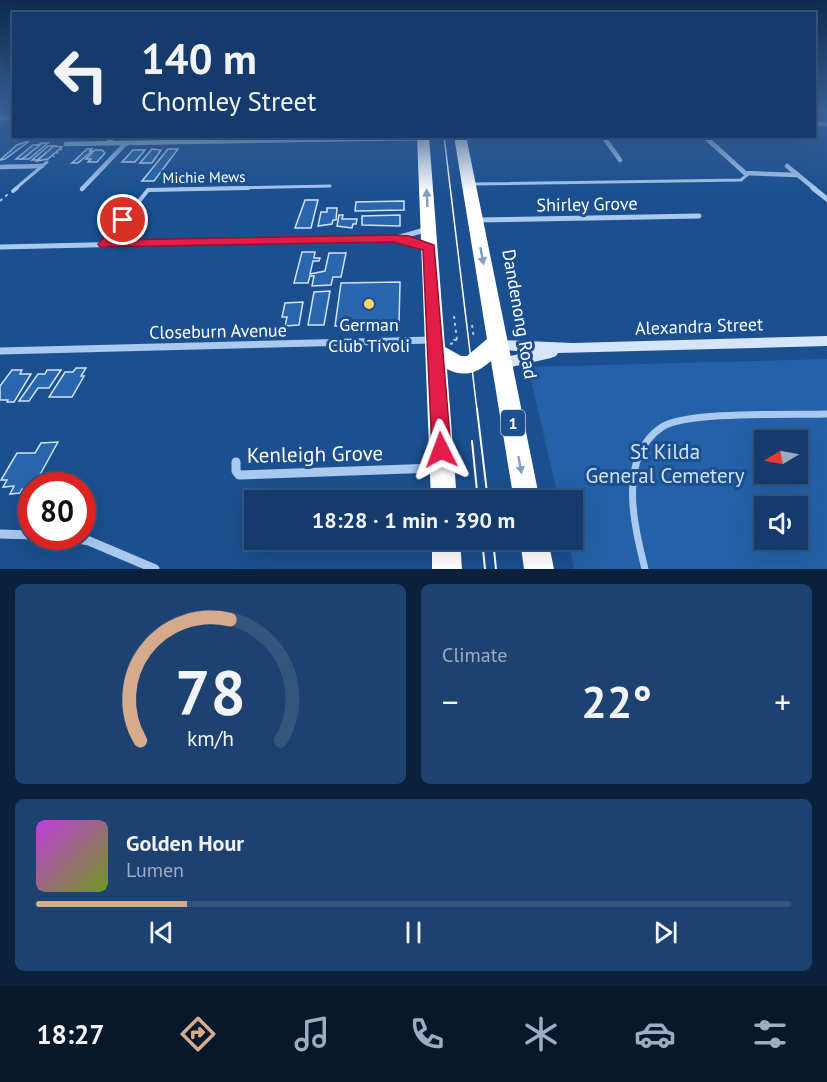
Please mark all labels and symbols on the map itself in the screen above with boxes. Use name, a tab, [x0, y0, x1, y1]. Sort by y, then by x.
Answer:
street label: Michie Mews	[162, 167, 246, 187]
one-way arrow	[422, 188, 431, 207]
street label: Shirley Grove	[536, 192, 638, 216]
pin	[97, 194, 148, 245]
one-way arrow	[478, 247, 487, 266]
street label: Dandenong Road	[497, 247, 543, 381]
marker: German Club Tivoli	[362, 297, 376, 311]
street label: Alexandra Street	[635, 312, 763, 340]
place label: German Club Tivoli	[328, 313, 410, 357]
street label: Closeburn Avenue	[149, 318, 287, 344]
road number: 1	[501, 410, 525, 436]
position arrow	[409, 418, 473, 482]
north arrow	[754, 430, 808, 484]
park label: St Kilda General Cemetery	[585, 438, 745, 489]
street label: Kenleigh Grove	[247, 439, 383, 469]
one-way arrow	[516, 455, 525, 474]
speed limit sign: 80	[18, 472, 96, 550]

